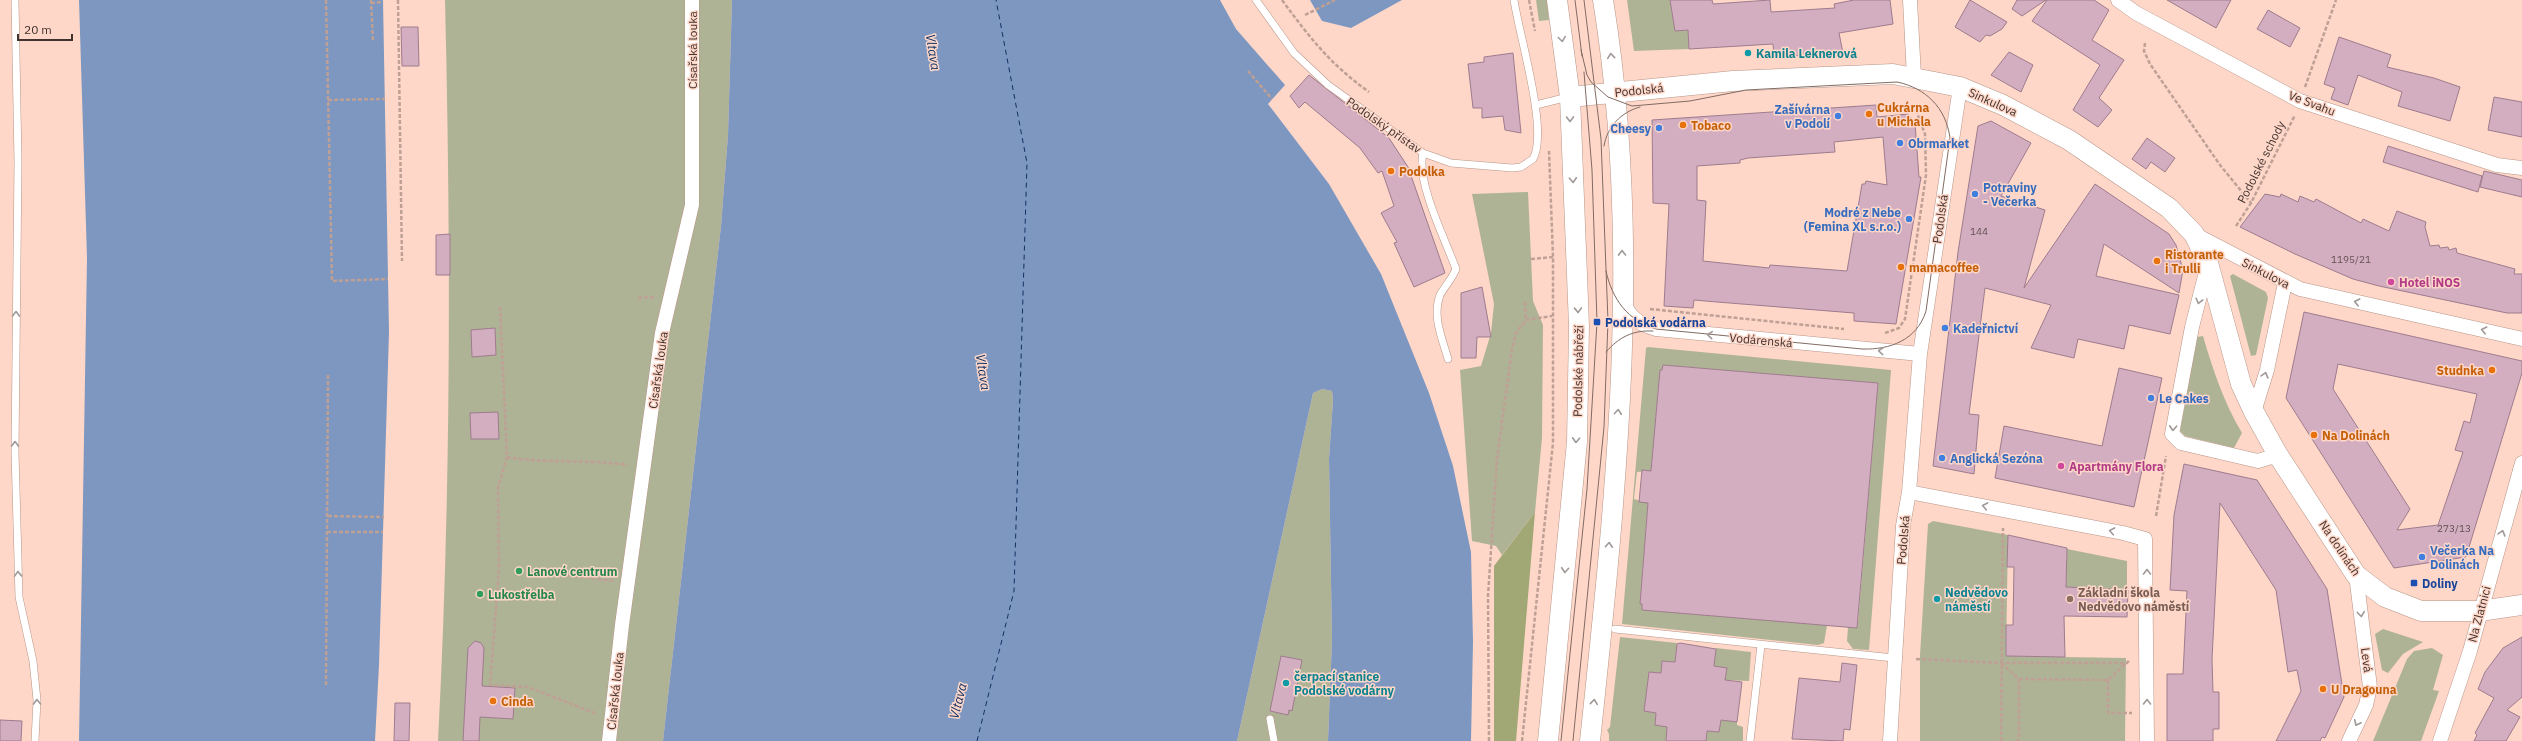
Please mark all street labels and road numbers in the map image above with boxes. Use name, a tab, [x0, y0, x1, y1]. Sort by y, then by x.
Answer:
street label: Císařská louka	[685, 10, 700, 89]
street label: Podolská	[1614, 80, 1665, 100]
street label: Sinkulova	[1966, 85, 2020, 120]
street label: Ve Svahu	[2286, 87, 2338, 119]
street label: Podolský přístav	[1344, 94, 1425, 157]
street label: Podolské schody	[2234, 118, 2288, 206]
street label: Podolská	[1929, 193, 1951, 244]
street label: Sinkulova	[2239, 255, 2293, 292]
street label: Podolské nábřeží	[1570, 325, 1586, 417]
street label: Císařská louka	[645, 330, 671, 410]
street label: Vodárenská	[1729, 330, 1794, 350]
street label: Podolská	[1893, 514, 1913, 565]
street label: Na dolinách	[2316, 517, 2364, 579]
street label: Na Zlatnici	[2464, 584, 2494, 644]
street label: Levá	[2358, 647, 2376, 674]
street label: Císařská louka	[603, 651, 627, 731]

